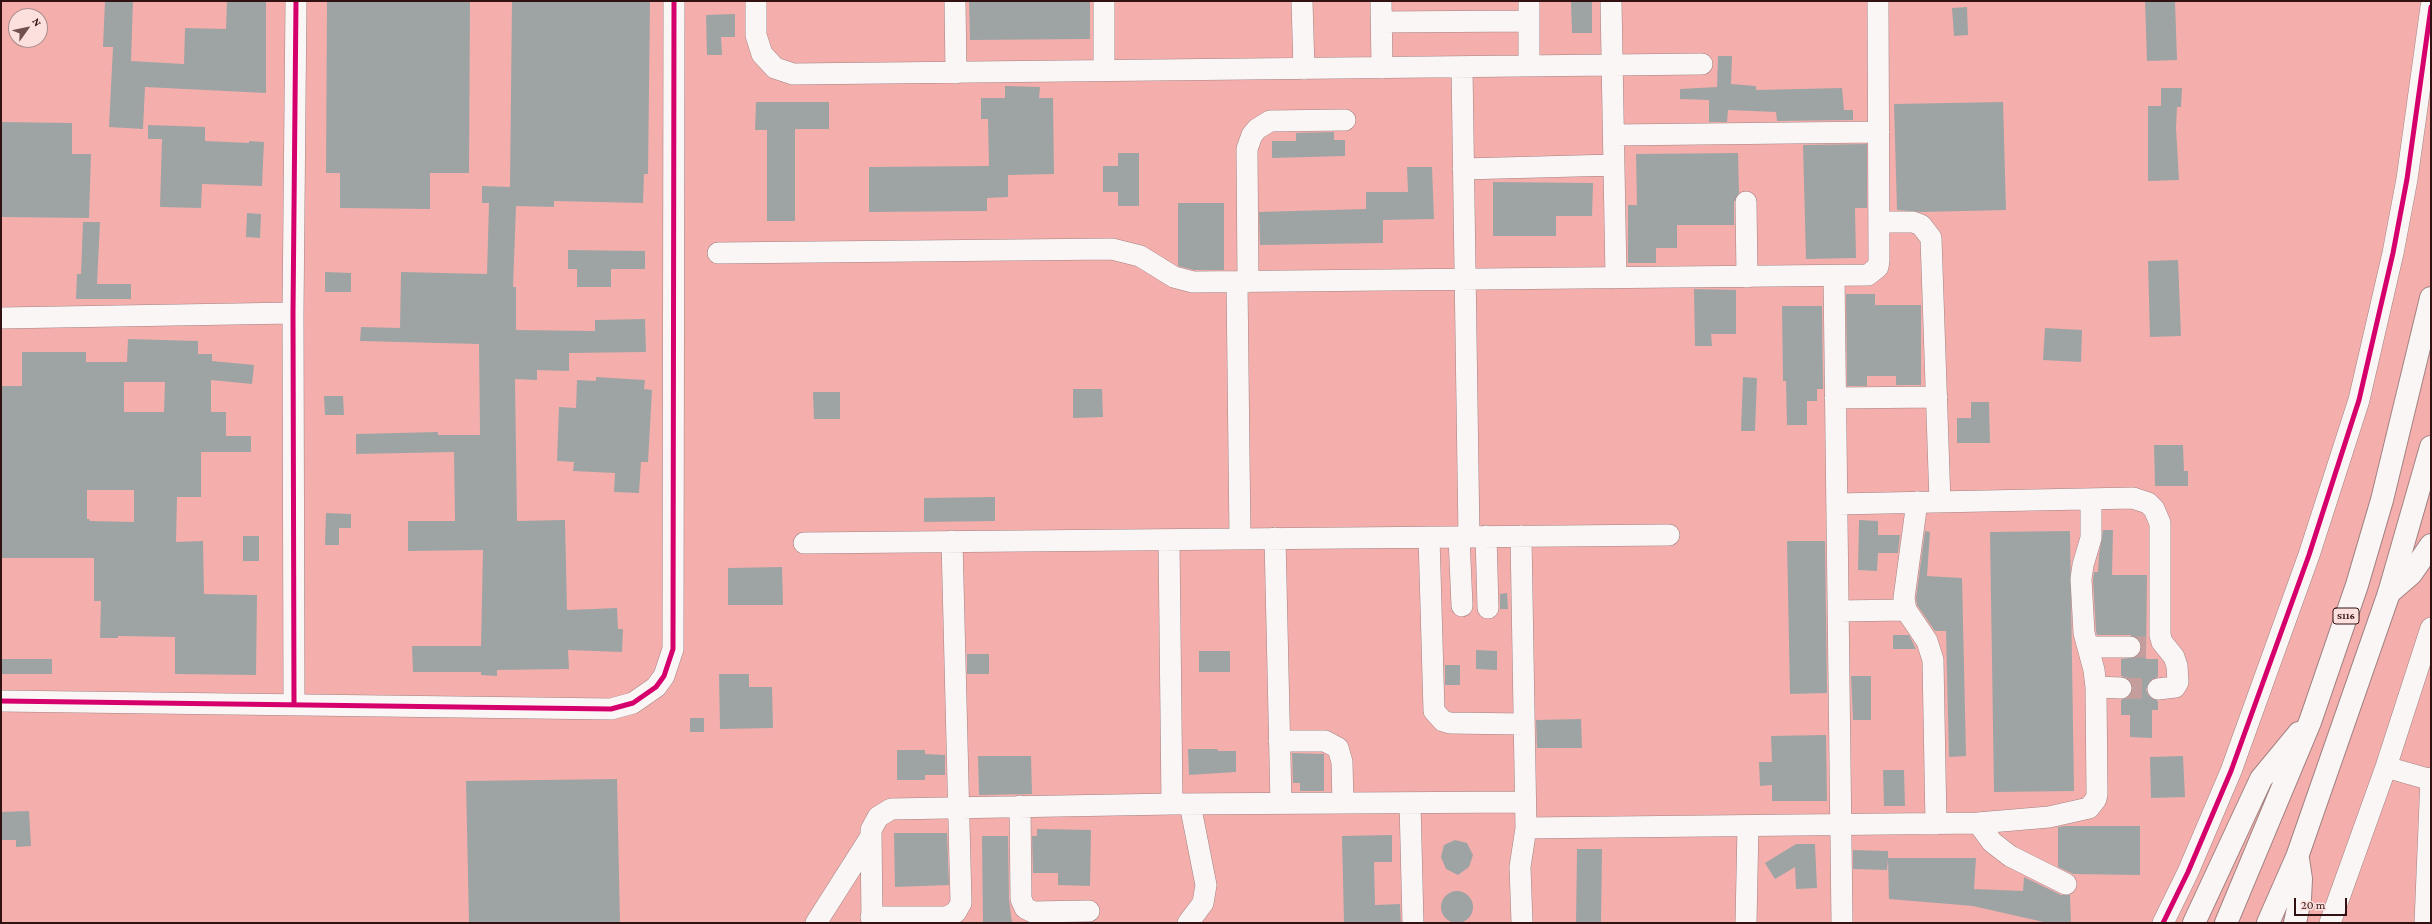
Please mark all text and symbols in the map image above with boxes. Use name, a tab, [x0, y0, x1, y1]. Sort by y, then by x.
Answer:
north arrow	[8, 8, 48, 48]
text: N	[30, 16, 44, 28]
road number: S116	[2333, 608, 2359, 624]
scale bar	[2296, 890, 2349, 916]
text: 20 m	[2301, 898, 2325, 912]

